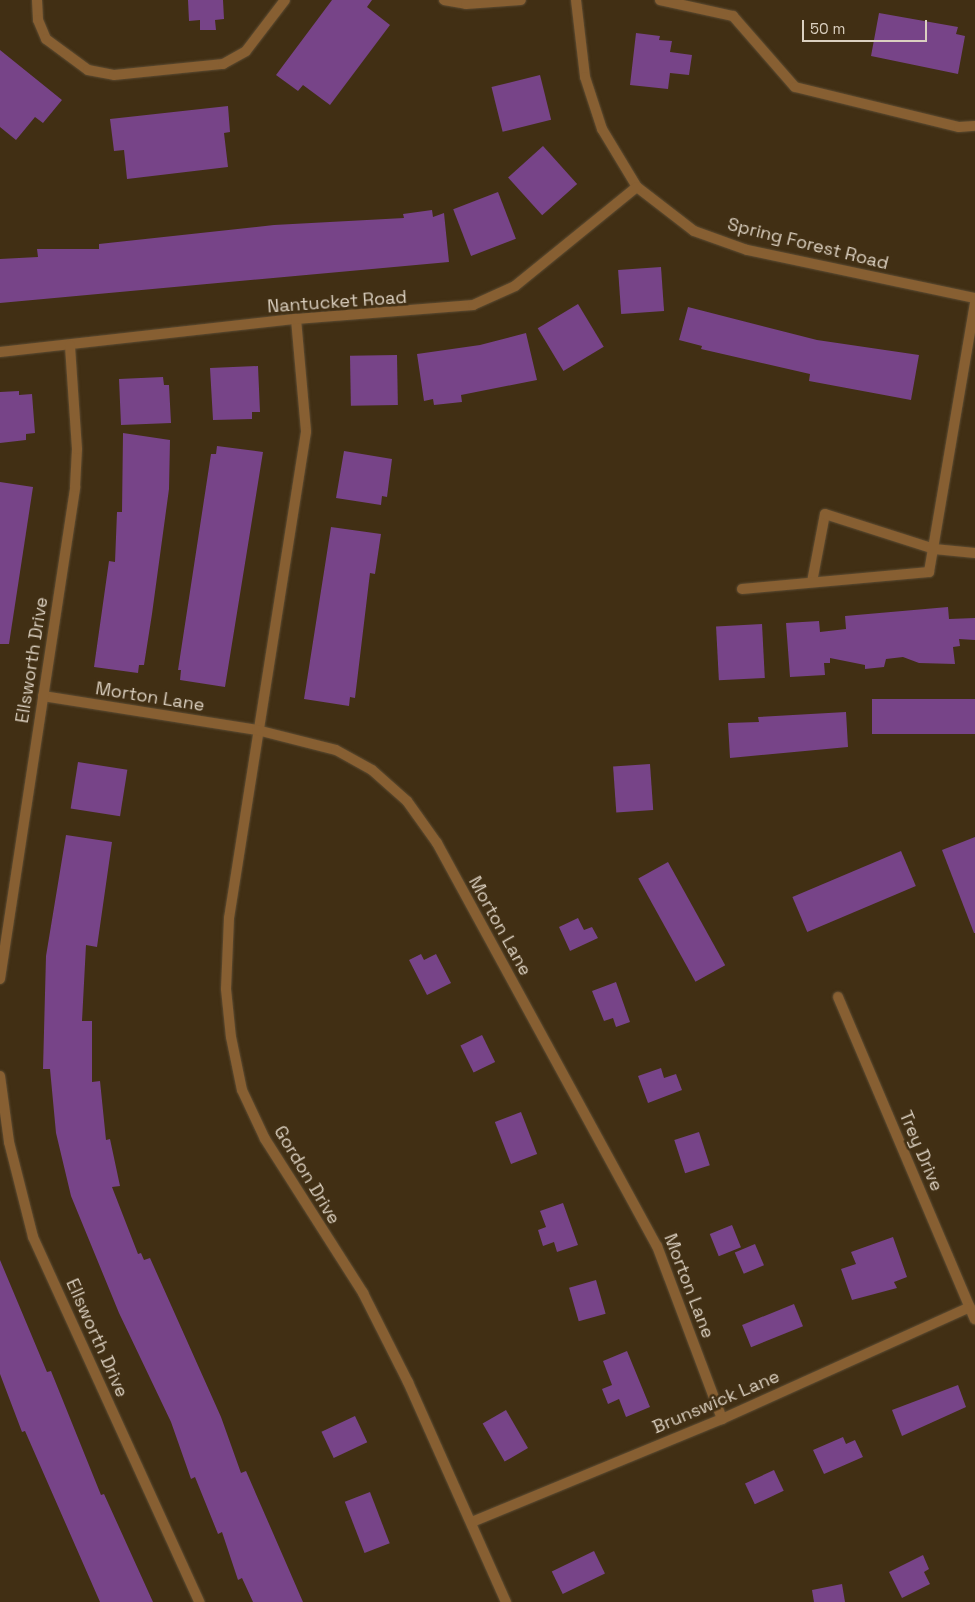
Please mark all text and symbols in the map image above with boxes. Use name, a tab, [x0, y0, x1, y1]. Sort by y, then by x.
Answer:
scale bar	[805, 10, 930, 42]
text: 50 m	[810, 19, 845, 38]
street label: Spring Forest Road	[725, 214, 891, 274]
street label: Nantucket Road	[267, 286, 407, 318]
street label: Ellsworth Drive	[11, 595, 53, 725]
street label: Morton Lane	[94, 678, 206, 716]
street label: Morton Lane	[464, 873, 536, 979]
street label: Trey Drive	[894, 1108, 948, 1194]
street label: Gordon Drive	[269, 1122, 345, 1228]
street label: Morton Lane	[659, 1231, 719, 1341]
street label: Ellsworth Drive	[61, 1275, 133, 1401]
street label: Brunswick Lane	[649, 1366, 783, 1438]

